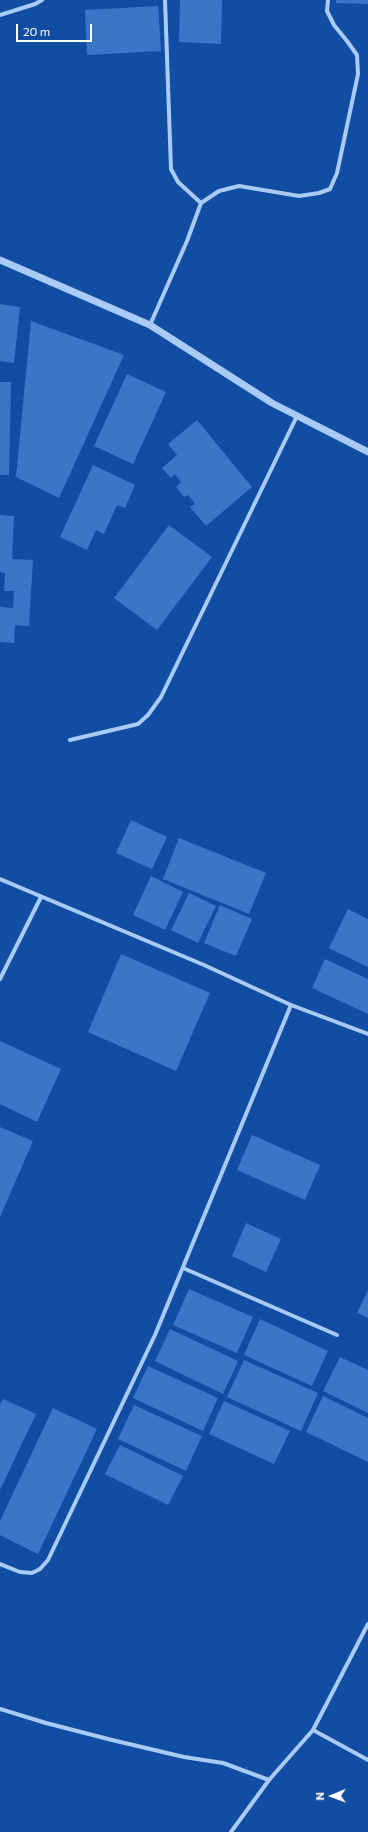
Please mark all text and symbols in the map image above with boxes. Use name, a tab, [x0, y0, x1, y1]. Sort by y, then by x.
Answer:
scale bar	[18, 16, 94, 42]
text: 20 m	[23, 24, 50, 38]
north arrow	[312, 1776, 352, 1816]
text: N	[313, 1792, 326, 1800]

